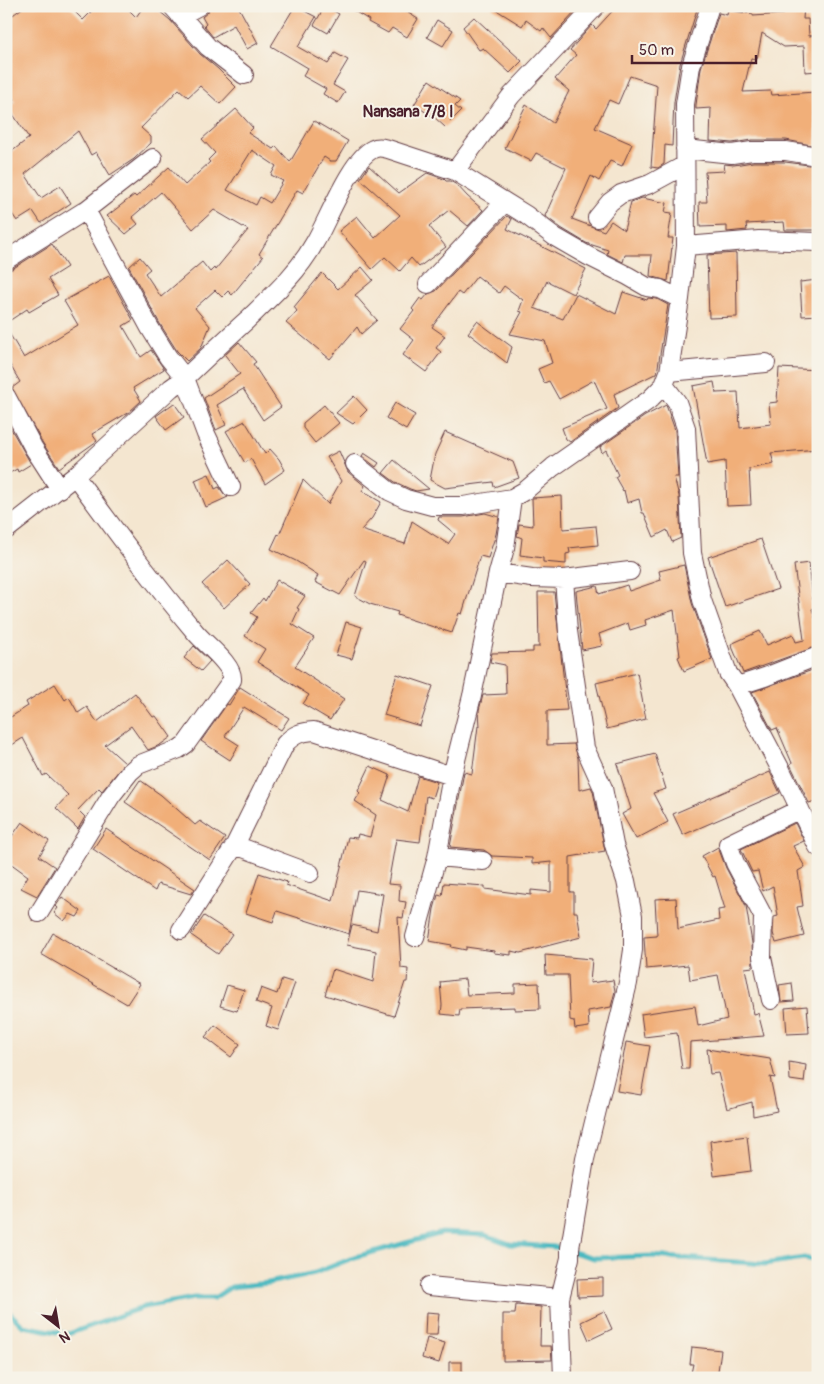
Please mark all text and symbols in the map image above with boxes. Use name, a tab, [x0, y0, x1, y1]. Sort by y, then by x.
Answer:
scale bar	[632, 32, 755, 64]
text: 50 m	[639, 41, 674, 60]
district label: Nansana 7/8 I	[363, 102, 453, 122]
north arrow	[32, 1302, 82, 1352]
text: N	[56, 1327, 73, 1346]

